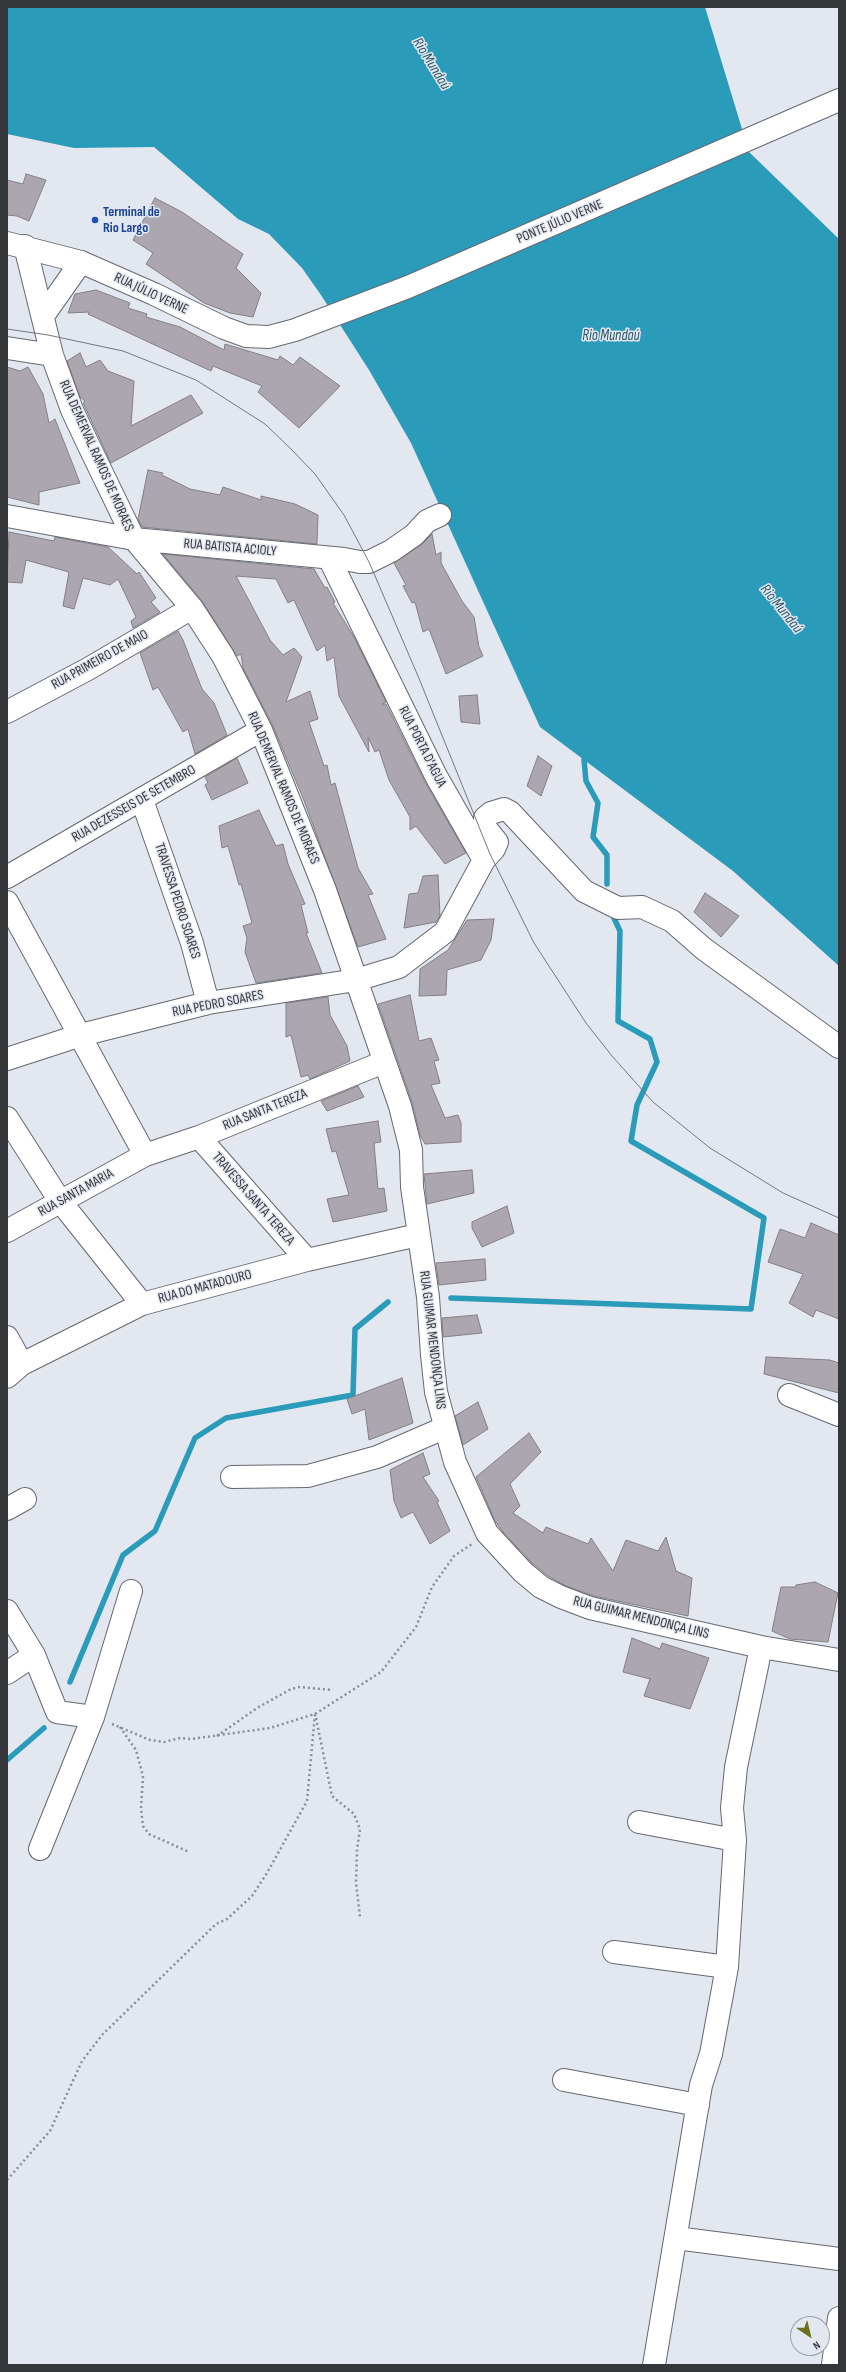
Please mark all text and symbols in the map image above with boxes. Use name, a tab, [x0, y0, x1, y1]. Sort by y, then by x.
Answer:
water label: Rio Mundaú	[408, 35, 454, 93]
street label: PONTE JÚLIO VERNE	[514, 196, 606, 248]
place label: Terminal de Rio Largo	[103, 204, 160, 236]
marker: Terminal de Rio Largo	[90, 215, 100, 225]
street label: RUA JÚLIO VERNE	[111, 270, 191, 318]
water label: Rio Mundaú	[582, 327, 640, 345]
street label: RUA DEMERVAL RAMOS DE MORAES	[55, 378, 137, 534]
street label: RUA BATISTA ACIOLY	[183, 536, 277, 560]
water label: Rio Mundaú	[756, 581, 806, 637]
street label: RUA PRIMEIRO DE MAIO	[49, 626, 151, 694]
street label: RUA PORTA D'AGUA	[394, 704, 450, 790]
street label: RUA DEMERVAL RAMOS DE MORAES	[243, 709, 323, 867]
street label: RUA DEZESSEIS DE SETEMBRO	[69, 762, 199, 846]
street label: TRAVESSA PEDRO SOARES	[150, 841, 204, 961]
street label: RUA PEDRO SOARES	[171, 987, 265, 1021]
street label: RUA SANTA TEREZA	[220, 1085, 310, 1135]
street label: TRAVESSA SANTA TEREZA	[208, 1149, 298, 1249]
street label: RUA SANTA MARIA	[35, 1165, 117, 1221]
street label: RUA DO MATADOURO	[156, 1266, 254, 1308]
street label: RUA GUIMAR MENDONÇA LINS	[415, 1270, 449, 1410]
street label: RUA GUIMAR MENDONÇA LINS	[571, 1593, 711, 1643]
north arrow	[790, 2316, 830, 2356]
text: N	[810, 2338, 823, 2352]

